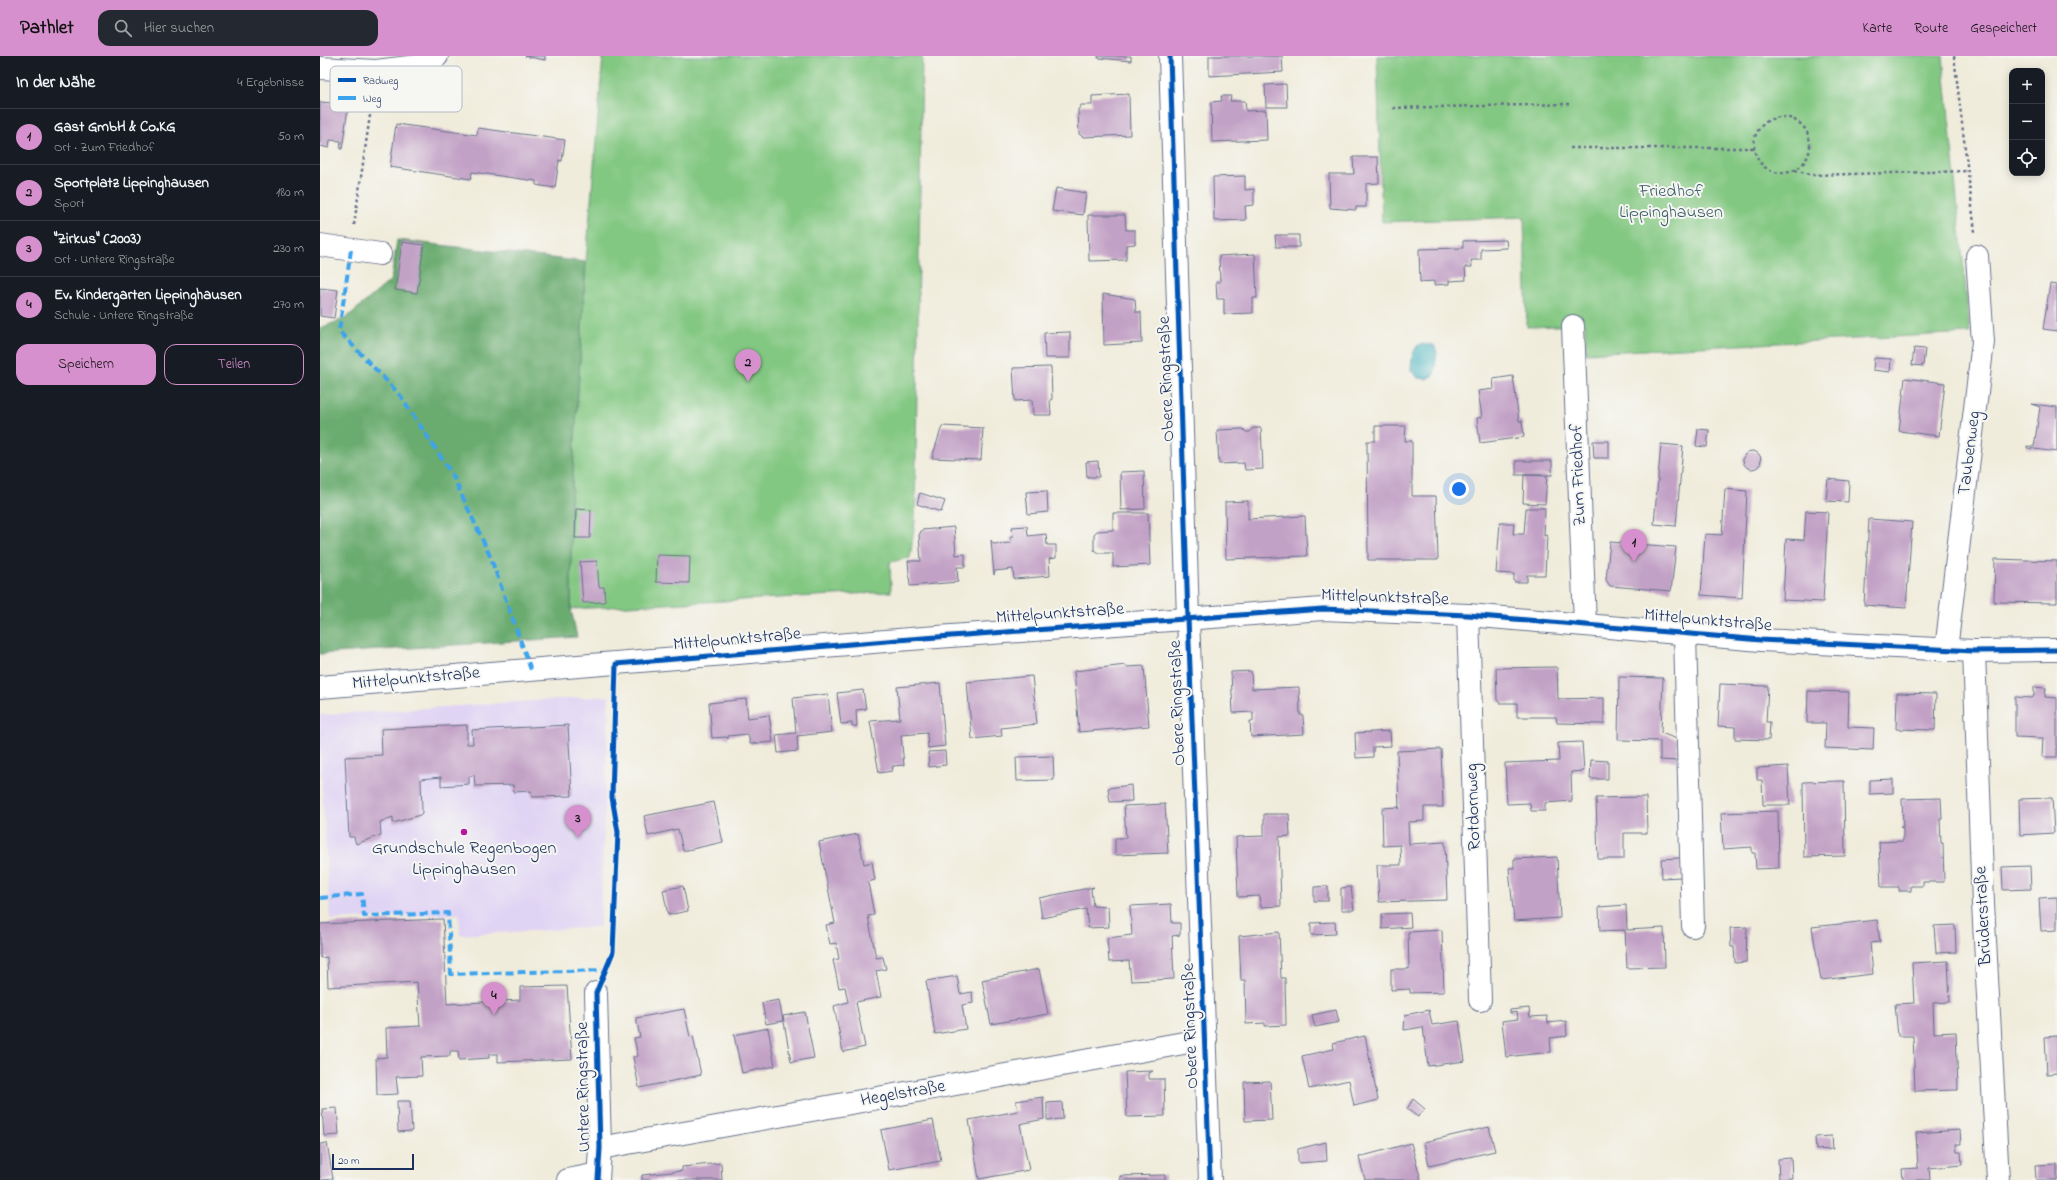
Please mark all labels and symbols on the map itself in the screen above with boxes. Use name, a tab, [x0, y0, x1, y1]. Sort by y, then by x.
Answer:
legend	[330, 66, 462, 112]
text: Radweg	[363, 73, 398, 90]
text: Weg	[363, 91, 381, 108]
park label: Friedhof Lippinghausen	[1619, 179, 1723, 227]
street label: Obere Ringstraße	[1152, 315, 1183, 442]
pin: 2	[735, 349, 761, 382]
street label: Taubenweg	[1952, 409, 1989, 497]
street label: Zum Friedhof	[1564, 423, 1594, 527]
your location	[1449, 479, 1469, 499]
pin: 1	[1621, 529, 1647, 562]
street label: Mittelpunktstraße	[1320, 583, 1450, 613]
street label: Mittelpunktstraße	[995, 596, 1126, 631]
street label: Mittelpunktstraße	[1643, 602, 1774, 640]
street label: Mittelpunktstraße	[672, 621, 803, 659]
street label: Obere Ringstraße	[1163, 639, 1194, 766]
street label: Mittelpunktstraße	[351, 660, 482, 698]
street label: Rotdornweg	[1459, 763, 1490, 851]
pin: 3	[565, 805, 591, 838]
marker: Grundschule Regenbogen Lippinghausen	[459, 827, 469, 837]
place label: Grundschule Regenbogen Lippinghausen	[372, 836, 556, 884]
street label: Brüderstraße	[1968, 865, 2000, 967]
street label: Obere Ringstraße	[1176, 962, 1207, 1089]
pin: 4	[481, 982, 507, 1015]
street label: Untere Ringstraße	[570, 1021, 599, 1153]
street label: Hegelstraße	[859, 1074, 949, 1115]
scale bar	[332, 1152, 414, 1171]

